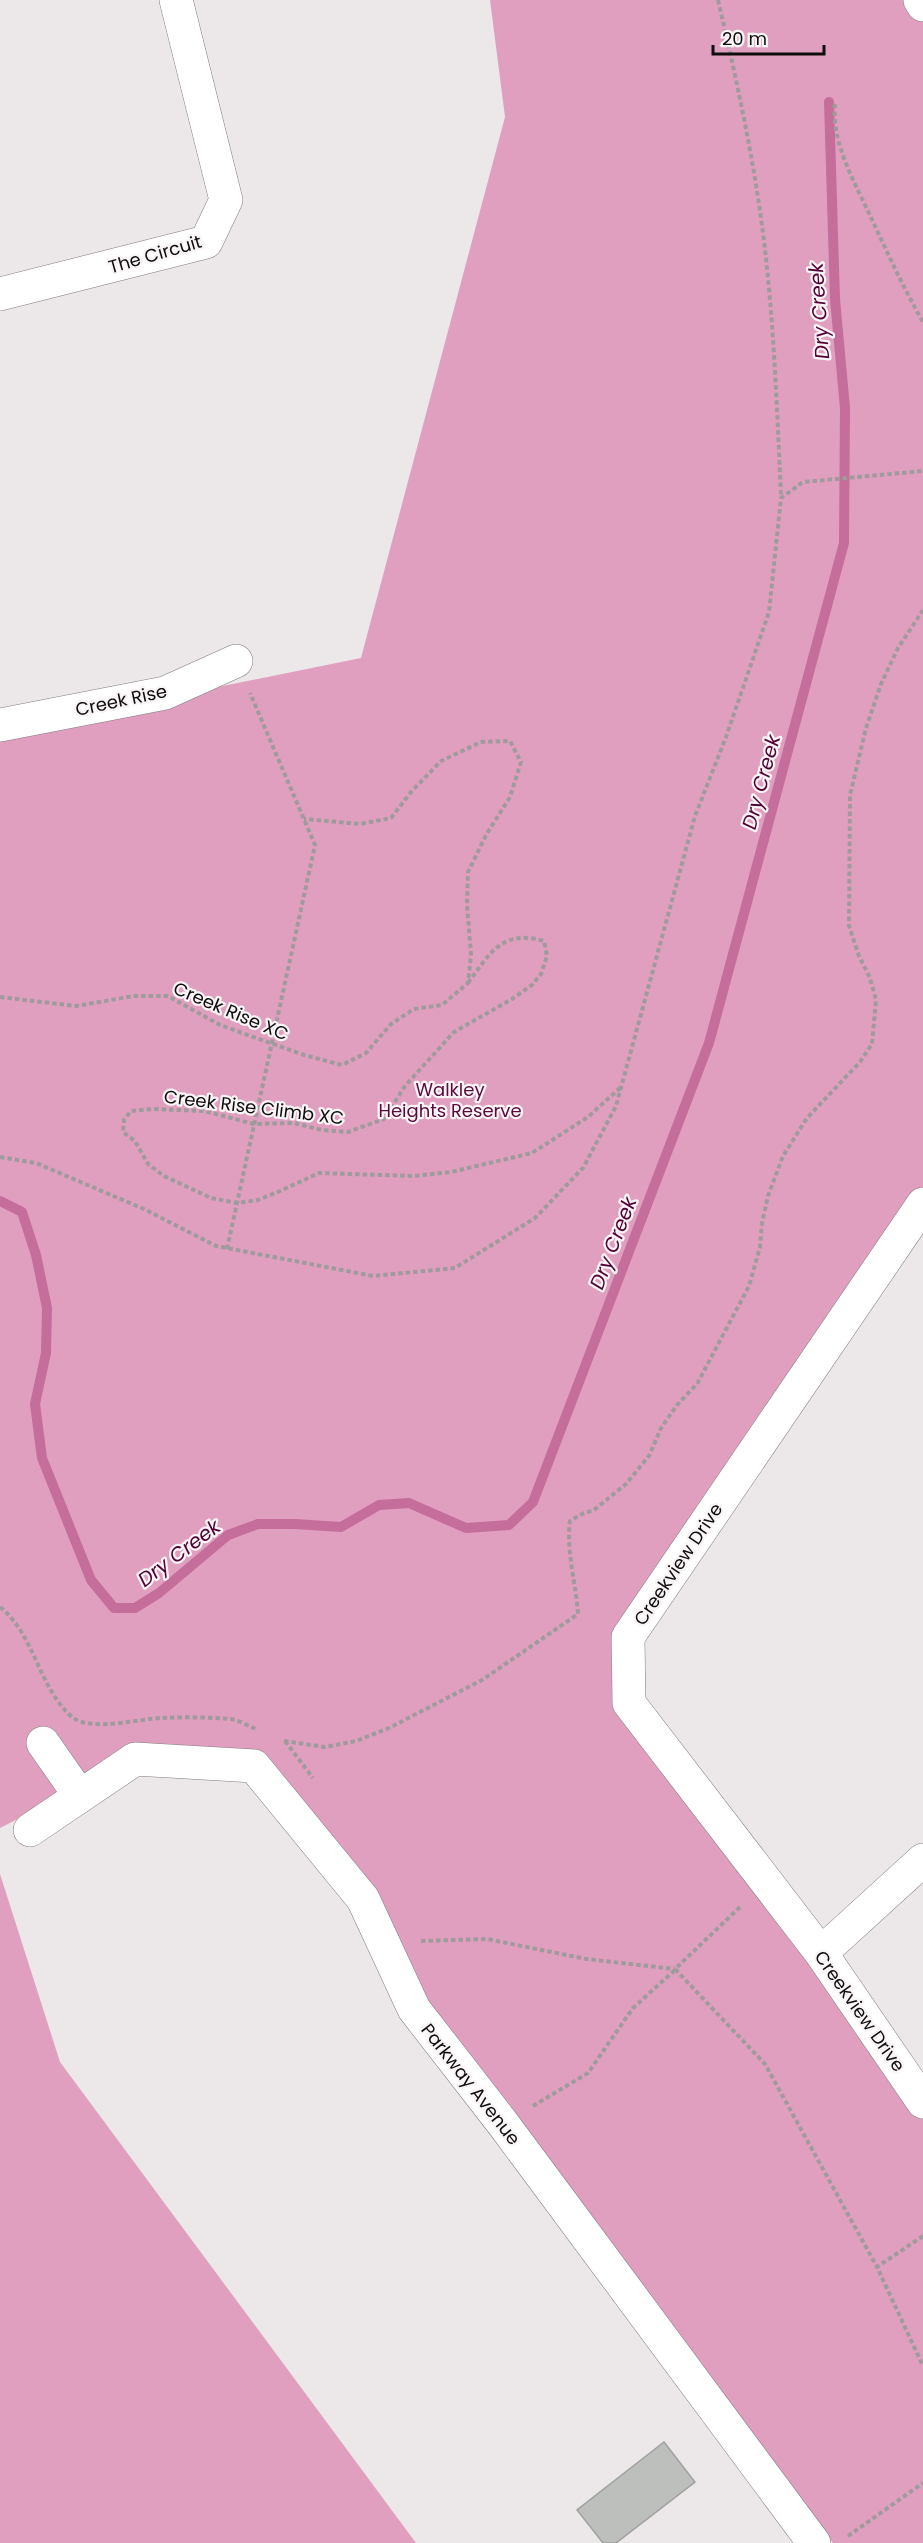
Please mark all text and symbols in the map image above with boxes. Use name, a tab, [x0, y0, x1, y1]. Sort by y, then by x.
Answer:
scale bar	[713, 18, 824, 56]
text: 20 m	[722, 26, 767, 51]
street label: The Circuit	[106, 229, 204, 279]
water label: Dry Creek	[802, 260, 836, 360]
street label: Creek Rise	[73, 678, 169, 722]
water label: Dry Creek	[735, 730, 787, 832]
street label: Creek Rise XC	[170, 975, 292, 1047]
park label: Walkley Heights Reserve	[378, 1077, 522, 1123]
street label: Creek Rise Climb XC	[163, 1084, 345, 1130]
water label: Dry Creek	[583, 1191, 644, 1293]
street label: Creekview Drive	[628, 1498, 728, 1630]
water label: Dry Creek	[132, 1512, 227, 1593]
street label: Creekview Drive	[809, 1945, 911, 2077]
street label: Parkway Avenue	[416, 2018, 526, 2150]

